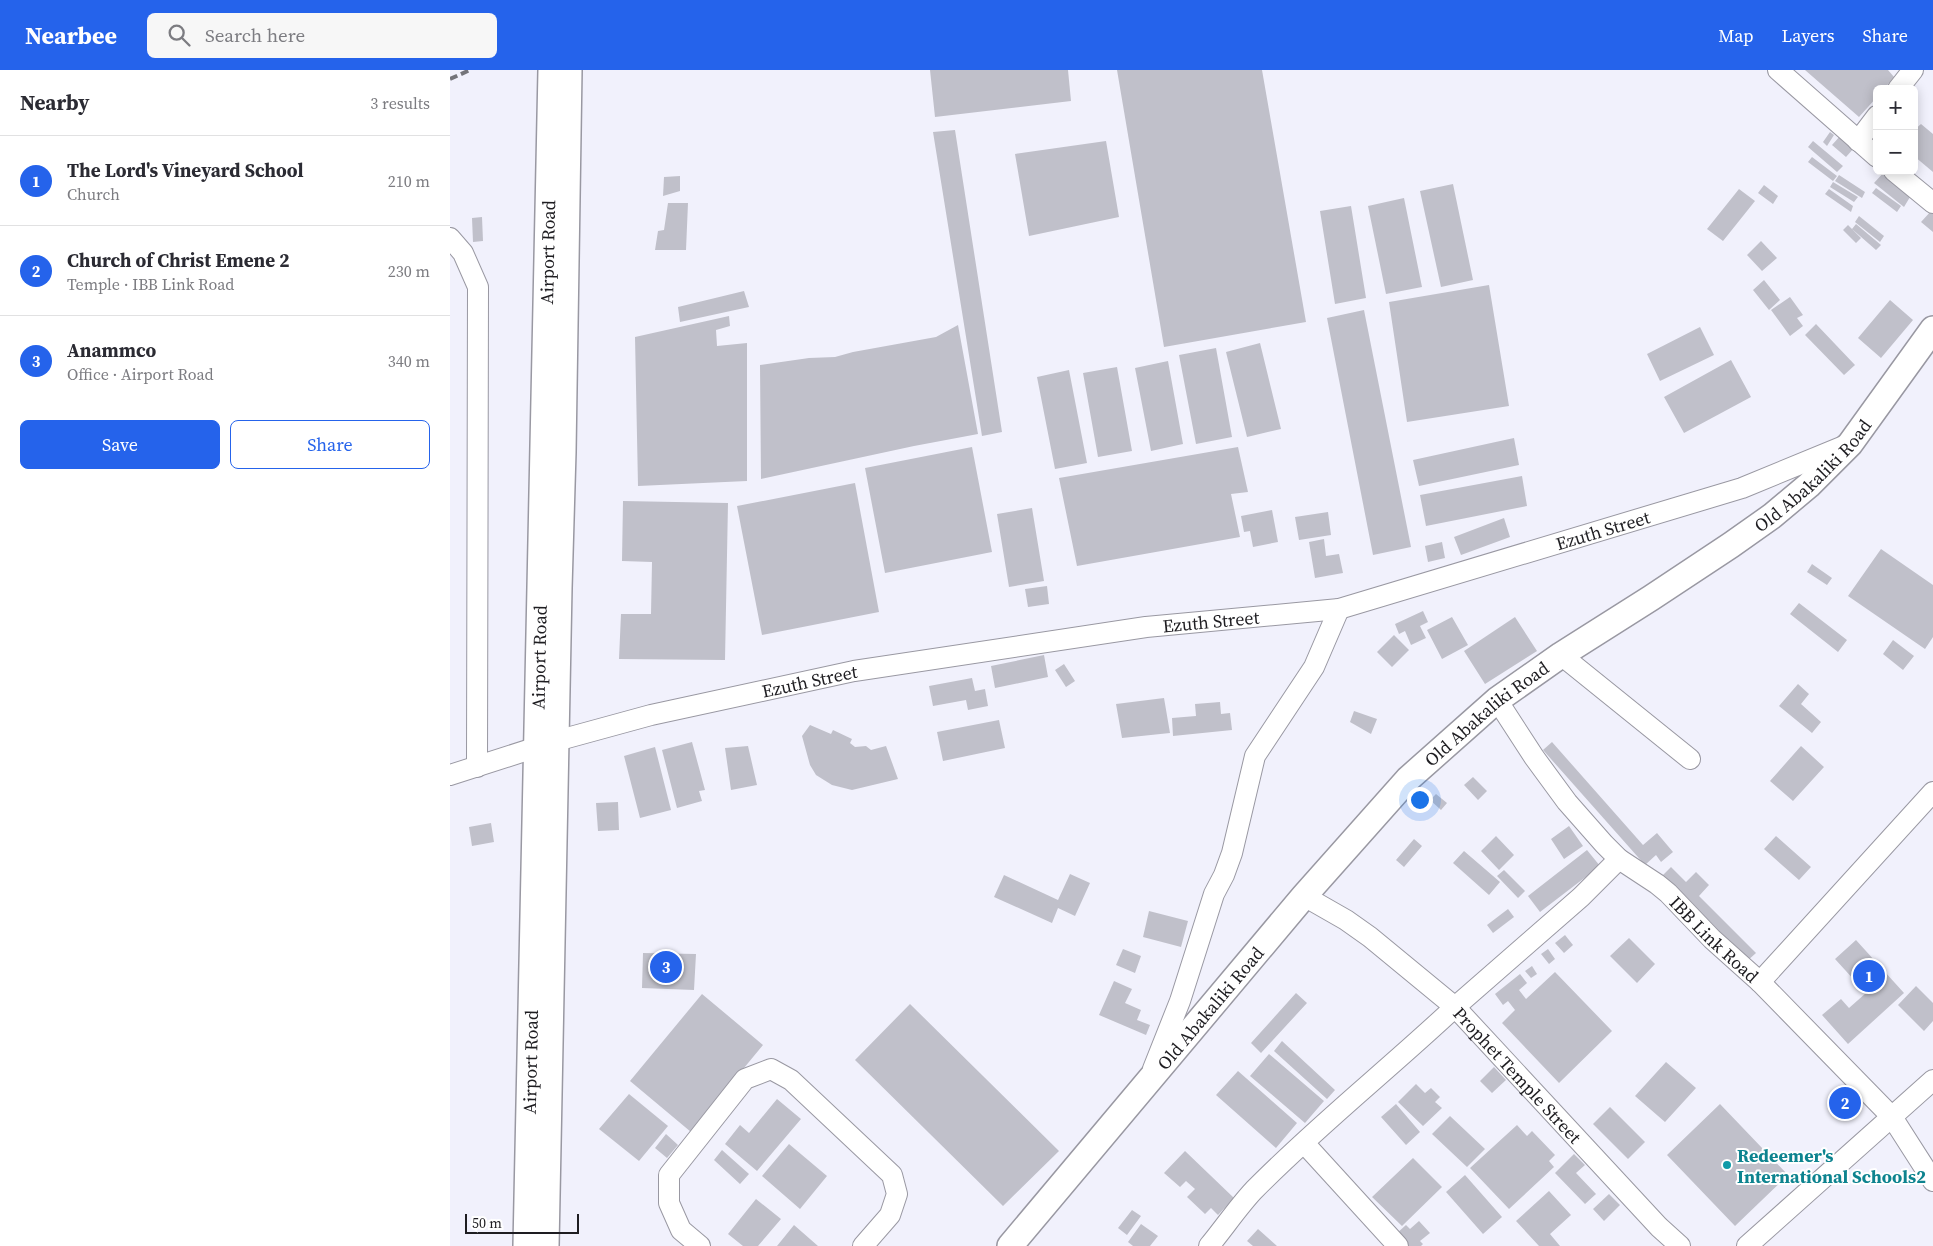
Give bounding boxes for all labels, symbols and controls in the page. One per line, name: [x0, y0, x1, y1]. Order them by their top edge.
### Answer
search box: [147, 13, 497, 58]
text: Nearbee: [25, 19, 117, 52]
icon: search: [165, 21, 193, 49]
text: Search here: [205, 22, 305, 48]
text: Map: [1718, 23, 1753, 48]
text: Layers: [1781, 23, 1834, 48]
text: Share: [1862, 23, 1908, 48]
map controls: [1873, 85, 1918, 175]
button: +: [1873, 85, 1918, 130]
text: Nearby: [20, 88, 90, 117]
text: 3 results: [370, 92, 430, 114]
button: −: [1873, 130, 1918, 175]
text: The Lord's Vineyard School: [67, 157, 304, 183]
text: 1: [32, 170, 40, 192]
text: 210 m: [388, 170, 430, 192]
text: Church: [67, 183, 120, 205]
street label: Airport Road: [534, 200, 561, 305]
text: Church of Christ Emene 2: [67, 247, 290, 273]
text: 2: [32, 260, 40, 282]
text: 230 m: [388, 260, 430, 282]
text: Temple · IBB Link Road: [67, 273, 234, 295]
text: Anammco: [67, 337, 156, 363]
text: 3: [32, 350, 40, 372]
text: 340 m: [388, 350, 430, 372]
text: Office · Airport Road: [67, 363, 214, 385]
street label: Old Abakaliki Road: [1749, 414, 1877, 538]
button: Save: [20, 420, 220, 469]
button: Share: [230, 420, 430, 469]
street label: Ezuth Street: [1553, 504, 1653, 556]
street label: Ezuth Street: [1161, 604, 1261, 638]
street label: Airport Road: [525, 605, 552, 709]
street label: Old Abakaliki Road: [1419, 655, 1554, 772]
street label: Ezuth Street: [759, 658, 859, 703]
your location: [1407, 787, 1433, 813]
street label: IBB Link Road: [1664, 890, 1764, 988]
street label: Old Abakaliki Road: [1151, 941, 1269, 1075]
pin: 3: [650, 948, 682, 986]
pin: 1: [1853, 957, 1885, 995]
street label: Prophet Temple Street: [1448, 1001, 1588, 1149]
street label: Airport Road: [516, 1010, 544, 1114]
pin: 2: [1829, 1084, 1861, 1122]
place label: Redeemer's International Schools2: [1737, 1143, 1926, 1189]
marker: Redeemer's International Schools2: [1721, 1159, 1733, 1171]
scale bar: [465, 1211, 579, 1234]
text: 50 m: [472, 1213, 502, 1233]

